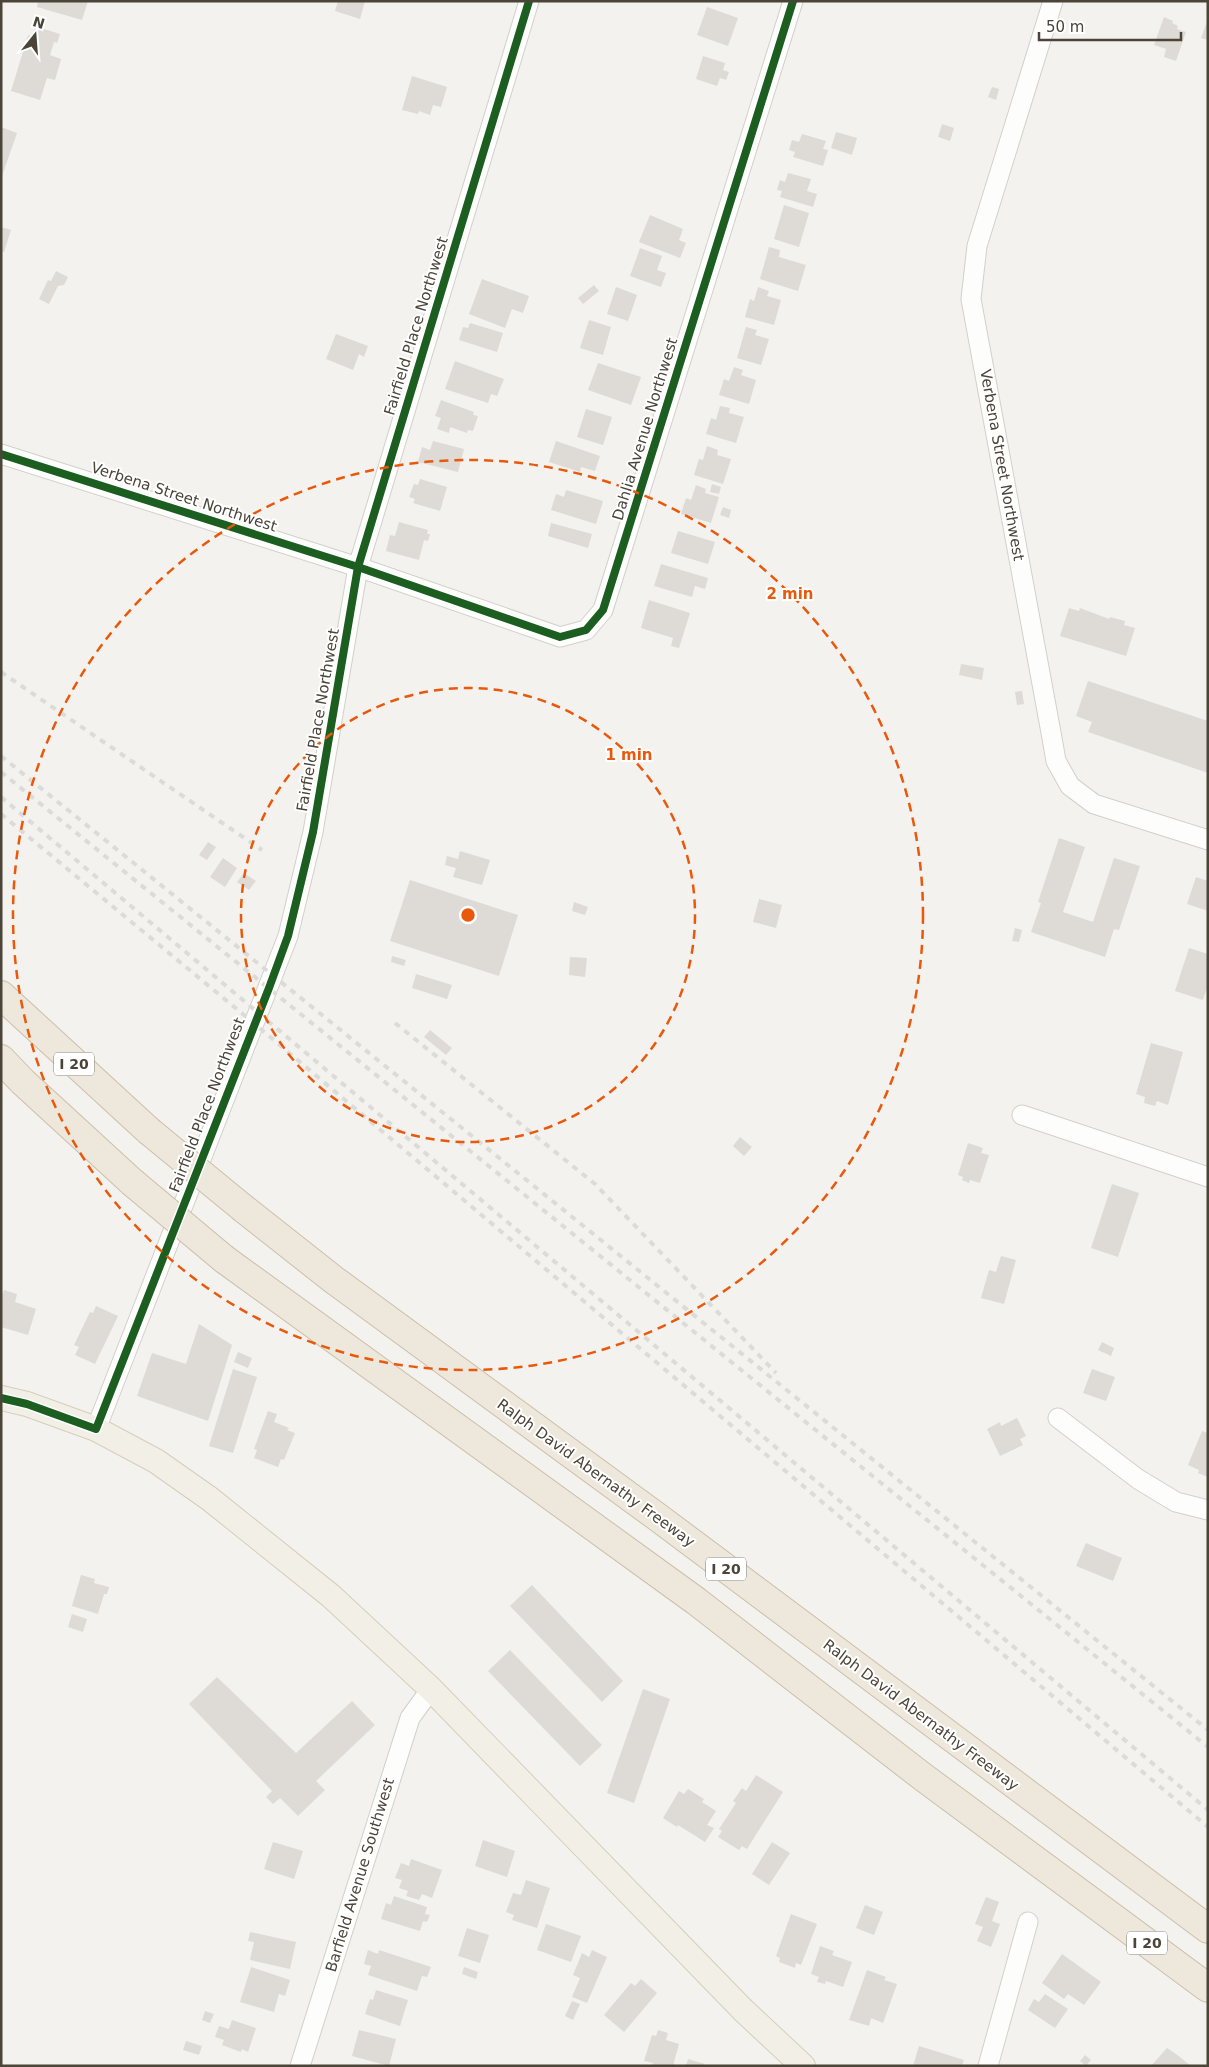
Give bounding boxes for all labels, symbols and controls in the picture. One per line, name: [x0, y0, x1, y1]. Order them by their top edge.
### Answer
north arrow: [10, 10, 60, 60]
scale bar: [1039, 10, 1182, 42]
text: N: [31, 13, 47, 32]
text: 50 m: [1046, 18, 1084, 36]
street label: Fairfield Place Northwest: [380, 234, 452, 417]
street label: Dahlia Avenue Northwest: [609, 335, 681, 523]
street label: Verbena Street Northwest: [976, 368, 1028, 562]
street label: Verbena Street Northwest: [89, 458, 279, 536]
text: 2 min: [766, 585, 814, 603]
street label: Fairfield Place Northwest: [293, 627, 343, 813]
text: 1 min: [605, 746, 653, 764]
centre of rings: [459, 906, 477, 924]
street label: Fairfield Place Northwest: [165, 1015, 249, 1195]
road number: I 20: [54, 1052, 94, 1076]
street label: Ralph David Abernathy Freeway: [494, 1395, 699, 1551]
road number: I 20: [706, 1558, 746, 1580]
street label: Ralph David Abernathy Freeway: [820, 1636, 1022, 1795]
street label: Barfield Avenue Southwest: [322, 1776, 398, 1974]
road number: I 20: [1127, 1932, 1167, 1955]

